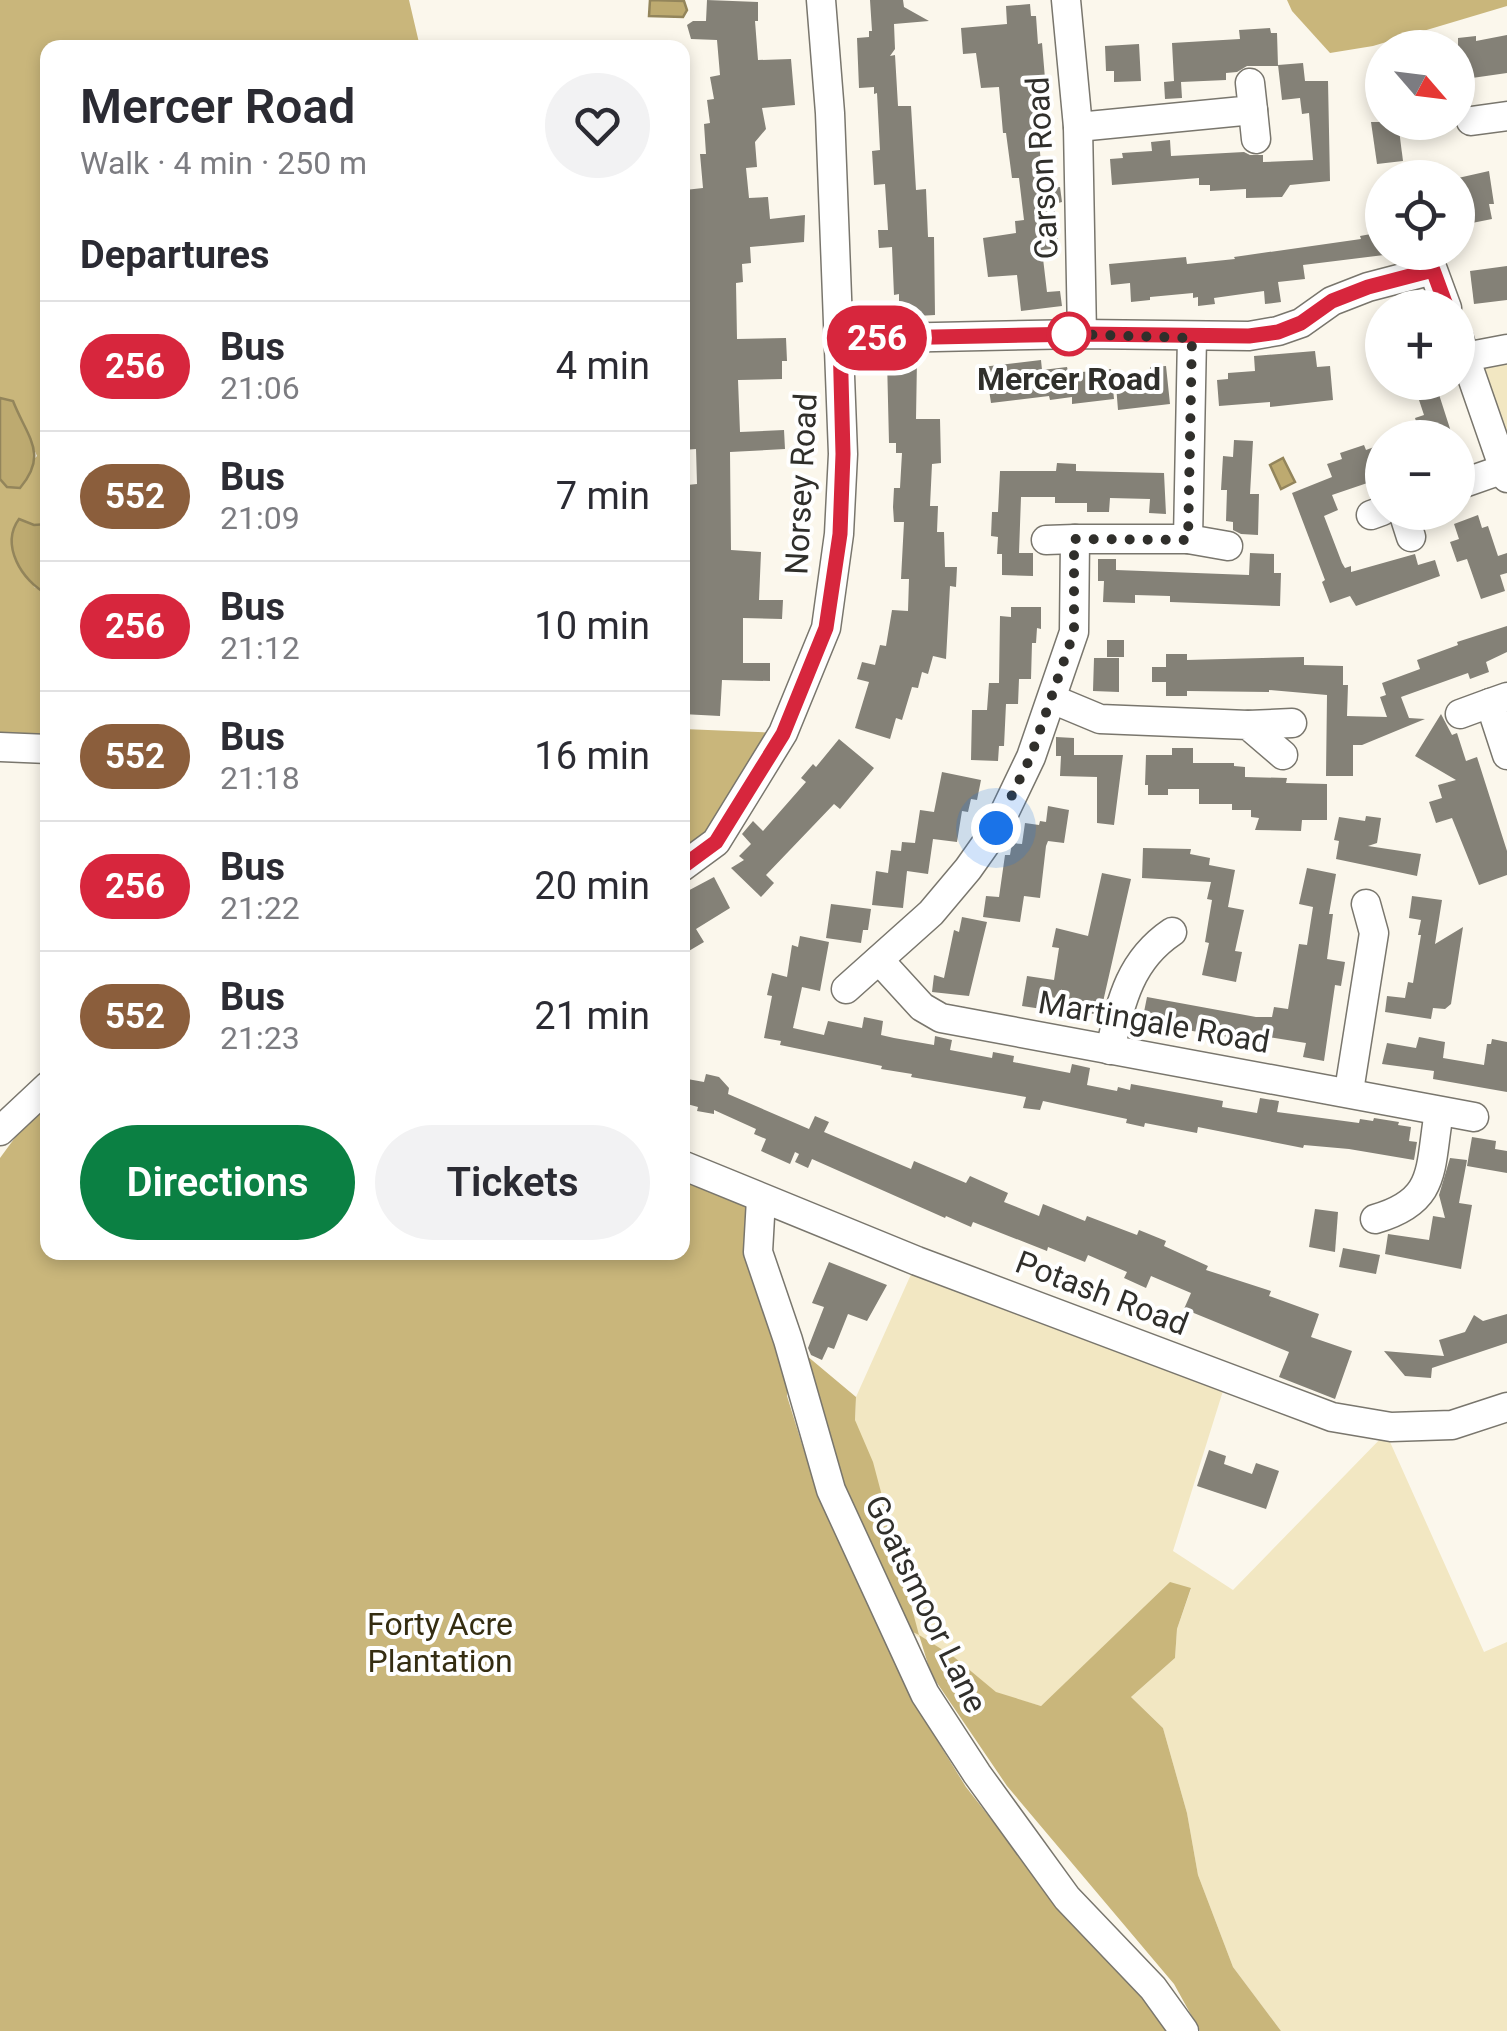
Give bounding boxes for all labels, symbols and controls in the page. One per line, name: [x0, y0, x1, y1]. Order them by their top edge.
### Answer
north arrow: [1365, 30, 1475, 140]
map controls: [1365, 30, 1475, 530]
button: heart: [545, 73, 650, 178]
street label: Carson Road: [1018, 76, 1066, 260]
text: Mercer Road: [80, 78, 355, 135]
text: Walk · 4 min · 250 m: [80, 144, 367, 182]
button: locate: [1365, 160, 1475, 270]
text: Departures: [80, 233, 270, 277]
button: +: [1365, 290, 1475, 400]
line badge: 256: [820, 306, 934, 370]
marker: Mercer Road: [1048, 313, 1090, 355]
text: 256: [847, 318, 907, 359]
text: Bus: [220, 325, 285, 369]
text: 4 min: [556, 344, 650, 388]
text: 256: [105, 346, 165, 387]
place label: Mercer Road: [977, 360, 1161, 398]
text: 21:06: [220, 369, 300, 407]
street label: Norsey Road: [777, 392, 825, 576]
button: −: [1365, 420, 1475, 530]
text: Bus: [220, 455, 285, 499]
text: 7 min: [556, 474, 650, 518]
text: 552: [105, 476, 165, 517]
text: 21:09: [220, 499, 300, 537]
text: Bus: [220, 585, 285, 629]
text: 10 min: [534, 604, 650, 648]
text: 256: [105, 606, 165, 647]
text: 21:12: [220, 629, 300, 667]
text: Bus: [220, 715, 285, 759]
text: 16 min: [534, 734, 650, 778]
text: 552: [105, 736, 165, 777]
text: 21:18: [220, 759, 300, 797]
your location: [971, 803, 1021, 853]
text: Bus: [220, 845, 285, 889]
text: 20 min: [534, 864, 650, 908]
text: 256: [105, 866, 165, 907]
text: 21:22: [220, 889, 300, 927]
text: Bus: [220, 975, 285, 1019]
street label: Martingale Road: [1035, 983, 1273, 1061]
text: 21 min: [534, 994, 650, 1038]
text: 552: [105, 996, 165, 1037]
text: 21:23: [220, 1019, 300, 1057]
button: Directions: [80, 1125, 355, 1240]
button: Tickets: [375, 1125, 650, 1240]
street label: Potash Road: [1010, 1243, 1194, 1343]
street label: Goatsmoor Lane: [857, 1489, 995, 1719]
park label: Forty Acre Plantation: [367, 1605, 513, 1680]

